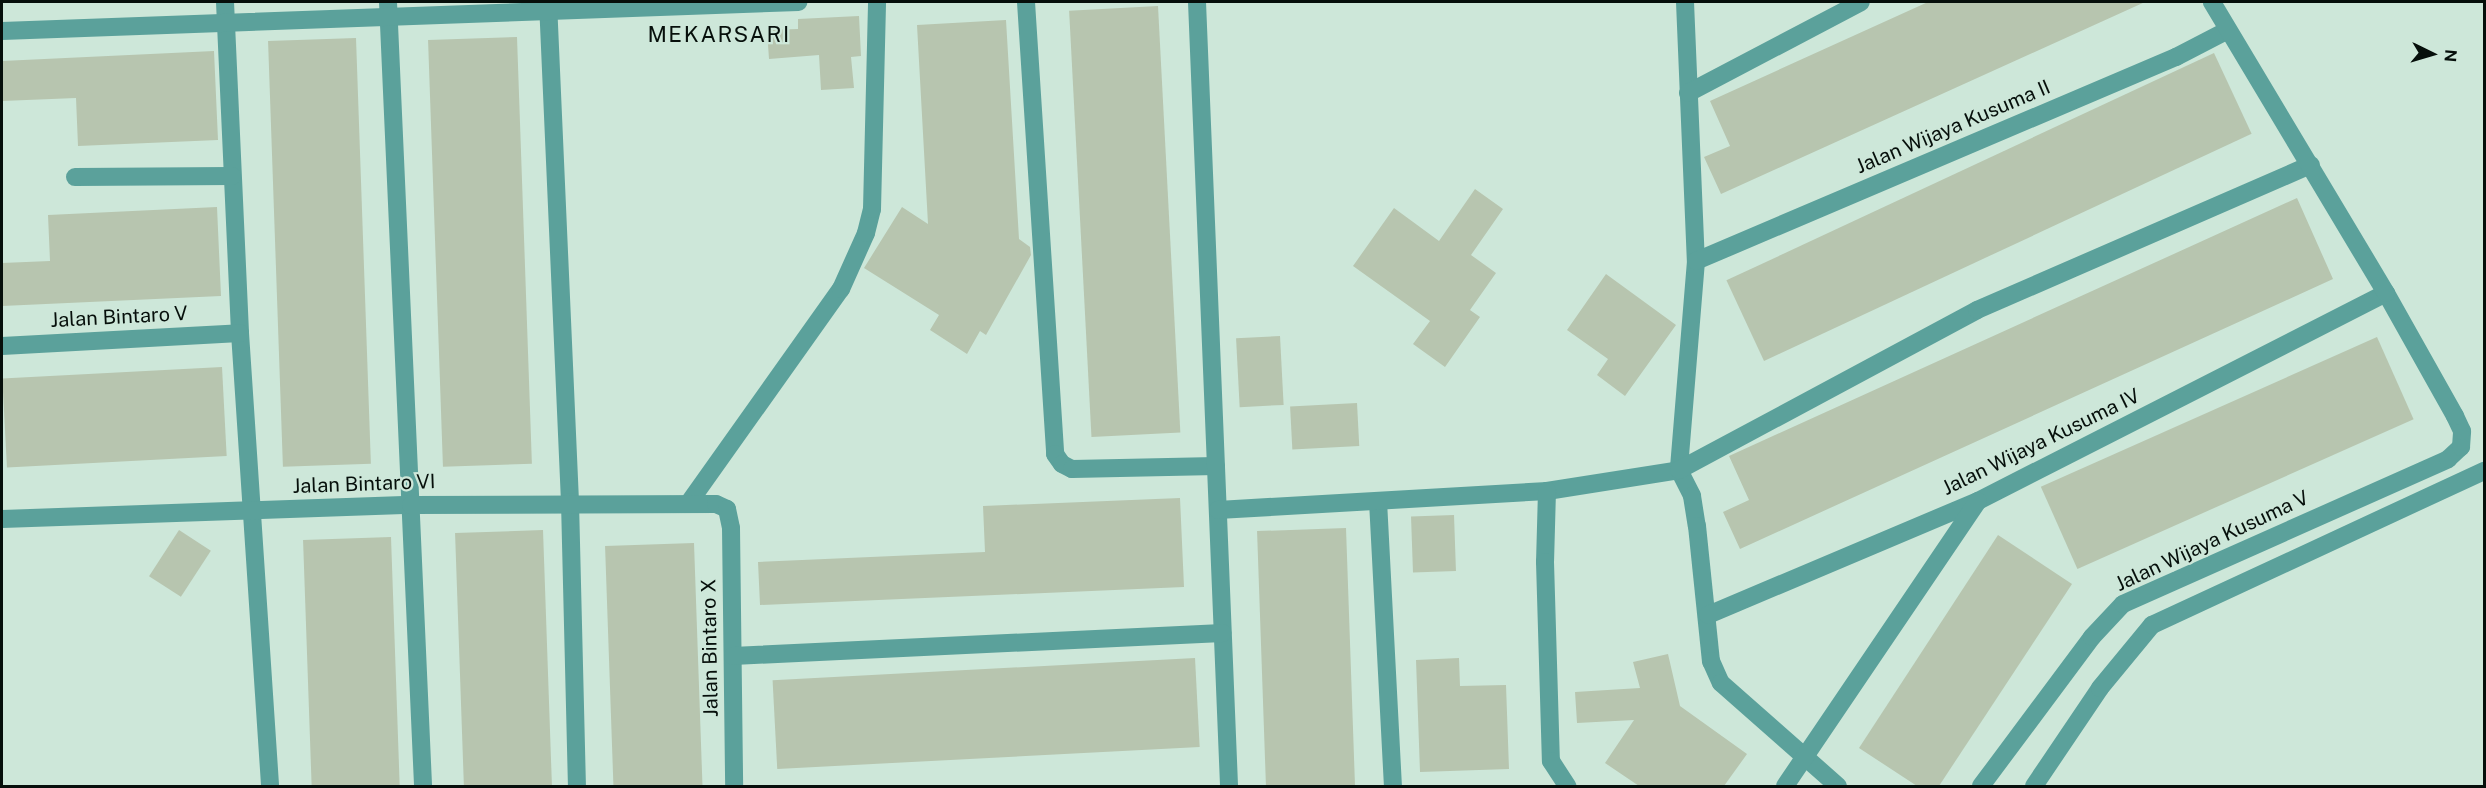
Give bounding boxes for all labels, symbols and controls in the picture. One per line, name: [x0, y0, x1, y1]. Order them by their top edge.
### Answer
district label: MEKARSARI: [647, 22, 791, 48]
north arrow: [2402, 24, 2462, 84]
text: N: [2440, 49, 2460, 63]
street label: Jalan Wijaya Kusuma II: [1852, 75, 2054, 179]
street label: Jalan Bintaro V: [50, 301, 188, 333]
street label: Jalan Wijaya Kusuma IV: [1938, 384, 2144, 500]
street label: Jalan Bintaro VI: [292, 470, 436, 498]
street label: Jalan Wijaya Kusuma V: [2111, 485, 2313, 597]
street label: Jalan Bintaro X: [697, 579, 723, 717]

